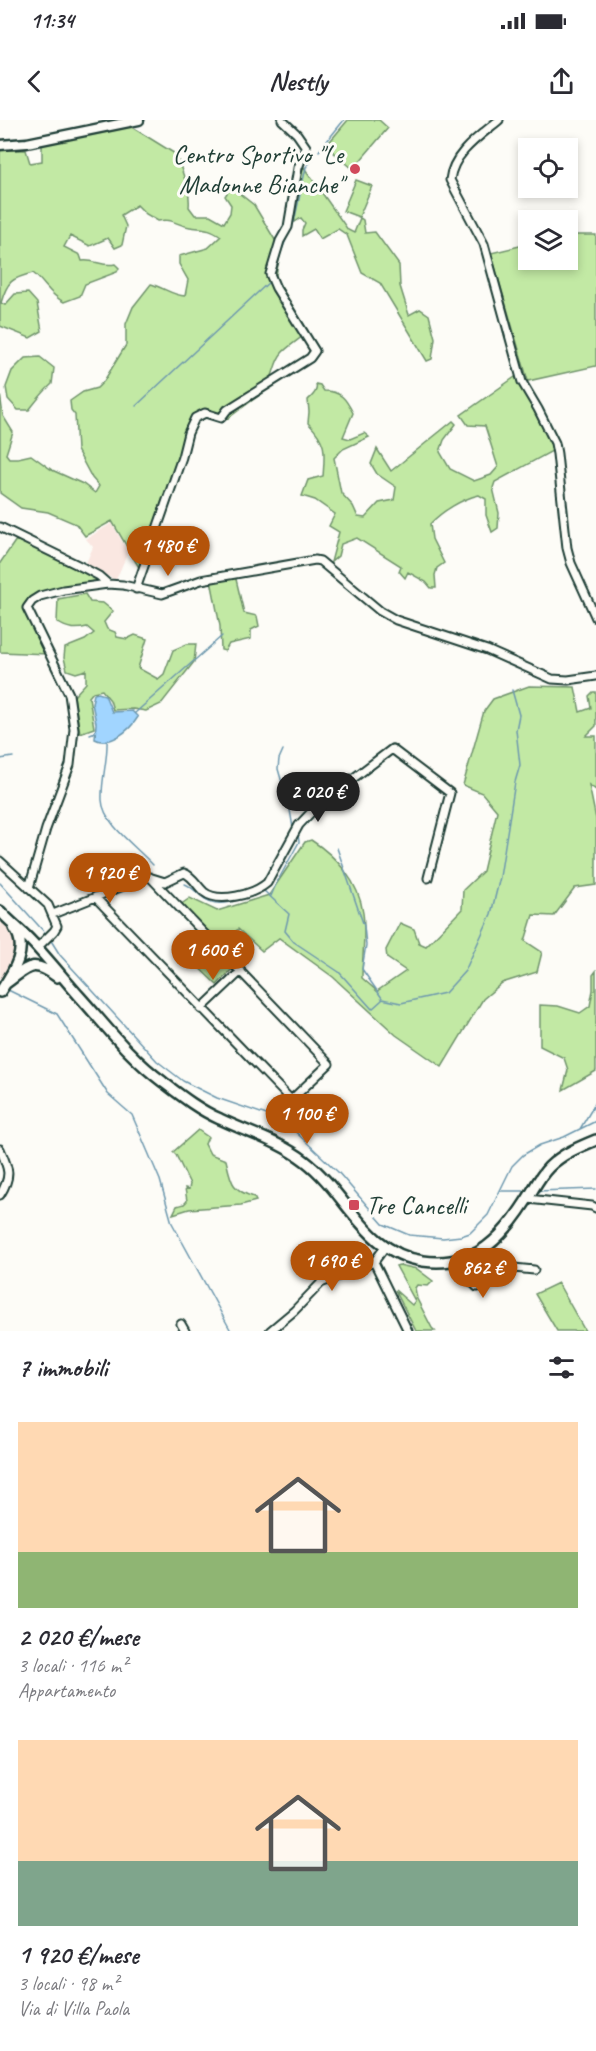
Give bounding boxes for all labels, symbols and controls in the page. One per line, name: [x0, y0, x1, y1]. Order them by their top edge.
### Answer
text: 11:34: [30, 7, 74, 35]
text: Nestly: [269, 64, 327, 98]
icon: back: [18, 65, 51, 98]
icon: share: [545, 65, 578, 98]
place label: Centro Sportivo "Le Madonne Bianche": [173, 138, 348, 201]
map controls: [518, 138, 578, 270]
button: locate: [518, 138, 578, 198]
marker: Centro Sportivo "Le Madonne Bianche": [348, 162, 362, 176]
button: layers: [518, 210, 578, 270]
pin: 1 480 €: [113, 526, 223, 577]
text: 1 480 €: [141, 533, 195, 558]
pin: 2 020 €: [263, 772, 373, 823]
text: 2 020 €: [291, 779, 345, 804]
pin: 1 920 €: [55, 853, 165, 904]
text: 1 920 €: [83, 860, 137, 885]
pin: 1 600 €: [158, 930, 268, 981]
text: 1 600 €: [185, 937, 241, 962]
pin: 1 100 €: [252, 1094, 362, 1145]
text: 1 100 €: [280, 1101, 334, 1126]
place label: Tre Cancelli: [366, 1189, 470, 1222]
marker: Tre Cancelli: [347, 1198, 361, 1212]
pin: 1 690 €: [277, 1241, 387, 1292]
text: 1 690 €: [305, 1248, 359, 1273]
pin: 862 €: [441, 1248, 525, 1299]
text: 862 €: [462, 1255, 504, 1280]
text: 7 immobili: [18, 1351, 107, 1384]
icon: filters: [545, 1351, 578, 1384]
icon: home: [244, 1461, 352, 1569]
text: 2 020 €/mese: [18, 1620, 139, 1653]
text: 3 locali · 116 m²: [18, 1653, 127, 1678]
text: Appartamento: [18, 1678, 115, 1703]
icon: home: [244, 1779, 352, 1887]
text: 1 920 €/mese: [18, 1938, 139, 1971]
text: 3 locali · 98 m²: [18, 1971, 118, 1996]
text: Via di Villa Paola: [18, 1996, 129, 2021]

